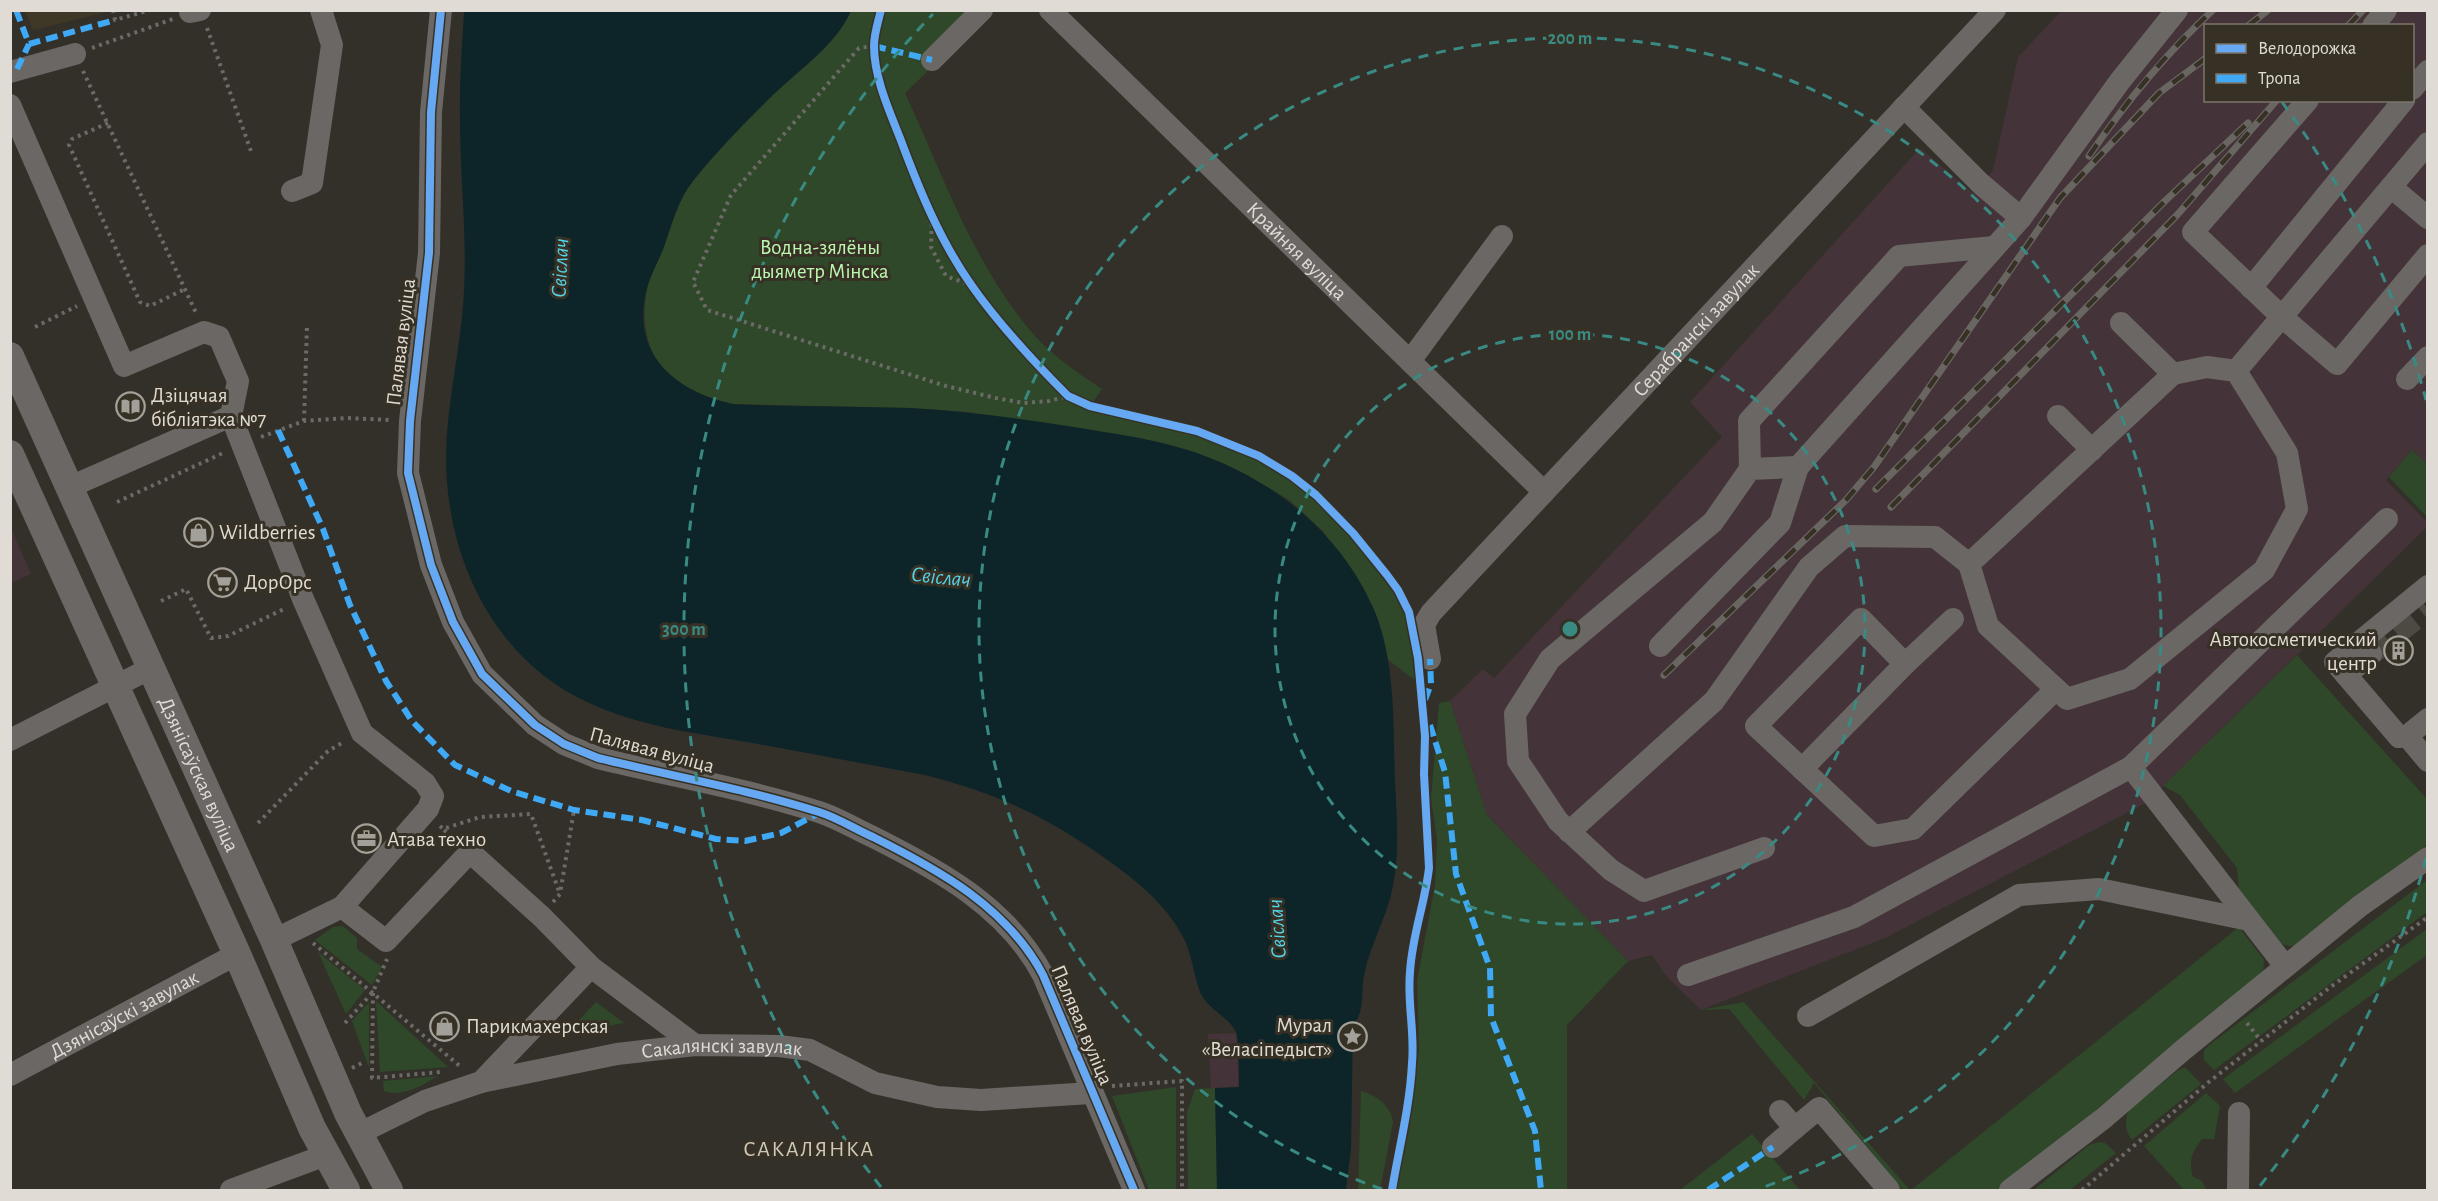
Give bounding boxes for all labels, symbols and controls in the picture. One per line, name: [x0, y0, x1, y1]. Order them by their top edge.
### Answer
legend: [2204, 24, 2414, 102]
text: 200 m: [1548, 30, 1592, 48]
text: Велодорожка: [2258, 40, 2356, 58]
text: Тропа: [2258, 70, 2301, 88]
street label: Крайняя вуліца: [1243, 198, 1351, 304]
park label: Водна-зялёны дыяметр Мінска: [751, 237, 889, 282]
water label: Свіслач: [547, 238, 573, 298]
street label: Серабранскі завулак: [1629, 259, 1763, 401]
street label: Палявая вуліца: [383, 277, 419, 407]
text: 100 m: [1549, 326, 1591, 344]
place label: Дзіцячая бібліятэка №7: [151, 385, 266, 430]
library icon: Дзіцячая бібліятэка №7: [114, 391, 146, 423]
shop icon: Wildberries: [182, 516, 214, 548]
place label: Wildberries: [219, 522, 315, 543]
water label: Свіслач: [910, 563, 972, 591]
supermarket icon: ДорОрс: [207, 566, 239, 598]
place label: ДорОрс: [244, 572, 312, 593]
centre of rings: [1560, 619, 1580, 639]
text: 300 m: [662, 621, 706, 639]
place label: Автокосметический центр: [2210, 629, 2377, 674]
building icon: Автокосметический центр: [2382, 635, 2414, 667]
street label: Дзянісаўская вуліца: [155, 694, 243, 855]
street label: Палявая вуліца: [587, 723, 717, 777]
office icon: Атава техно: [350, 823, 382, 855]
place label: Атава техно: [387, 829, 486, 850]
water label: Свіслач: [1264, 898, 1290, 960]
street label: Палявая вуліца: [1047, 962, 1117, 1089]
street label: Дзянісаўскі завулак: [46, 966, 202, 1062]
shop icon: Парикмахерская: [429, 1010, 461, 1042]
place label: Мурал «Веласіпедыст»: [1202, 1015, 1332, 1060]
place label: Парикмахерская: [466, 1016, 609, 1037]
place icon: Мурал «Веласіпедыст»: [1337, 1021, 1369, 1053]
street label: Сакалянскі завулак: [640, 1034, 804, 1062]
district label: САКАЛЯНКА: [743, 1138, 875, 1160]

